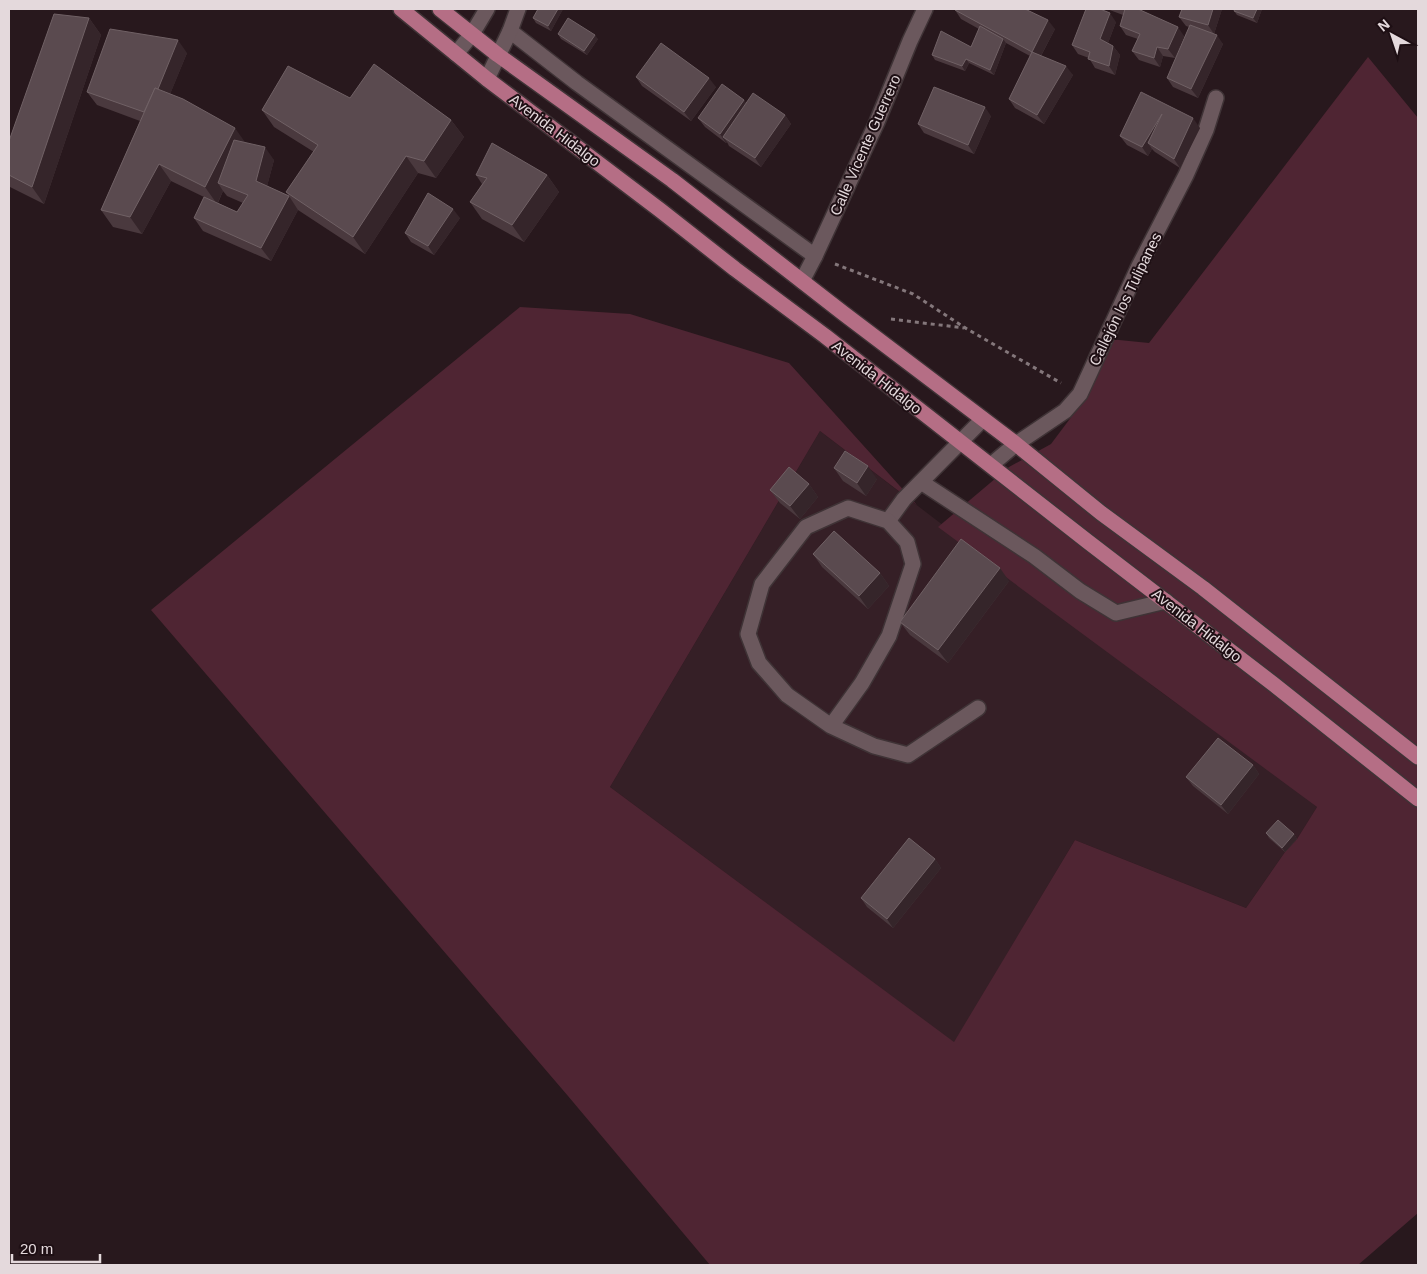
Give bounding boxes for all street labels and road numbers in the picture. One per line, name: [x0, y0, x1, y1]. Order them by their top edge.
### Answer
street label: Calle Vicente Guerrero: [826, 72, 904, 218]
street label: Avenida Hidalgo: [506, 90, 604, 170]
street label: Callejón los Tulipanes: [1085, 230, 1165, 368]
street label: Avenida Hidalgo: [829, 337, 925, 417]
street label: Avenida Hidalgo: [1149, 585, 1245, 665]

